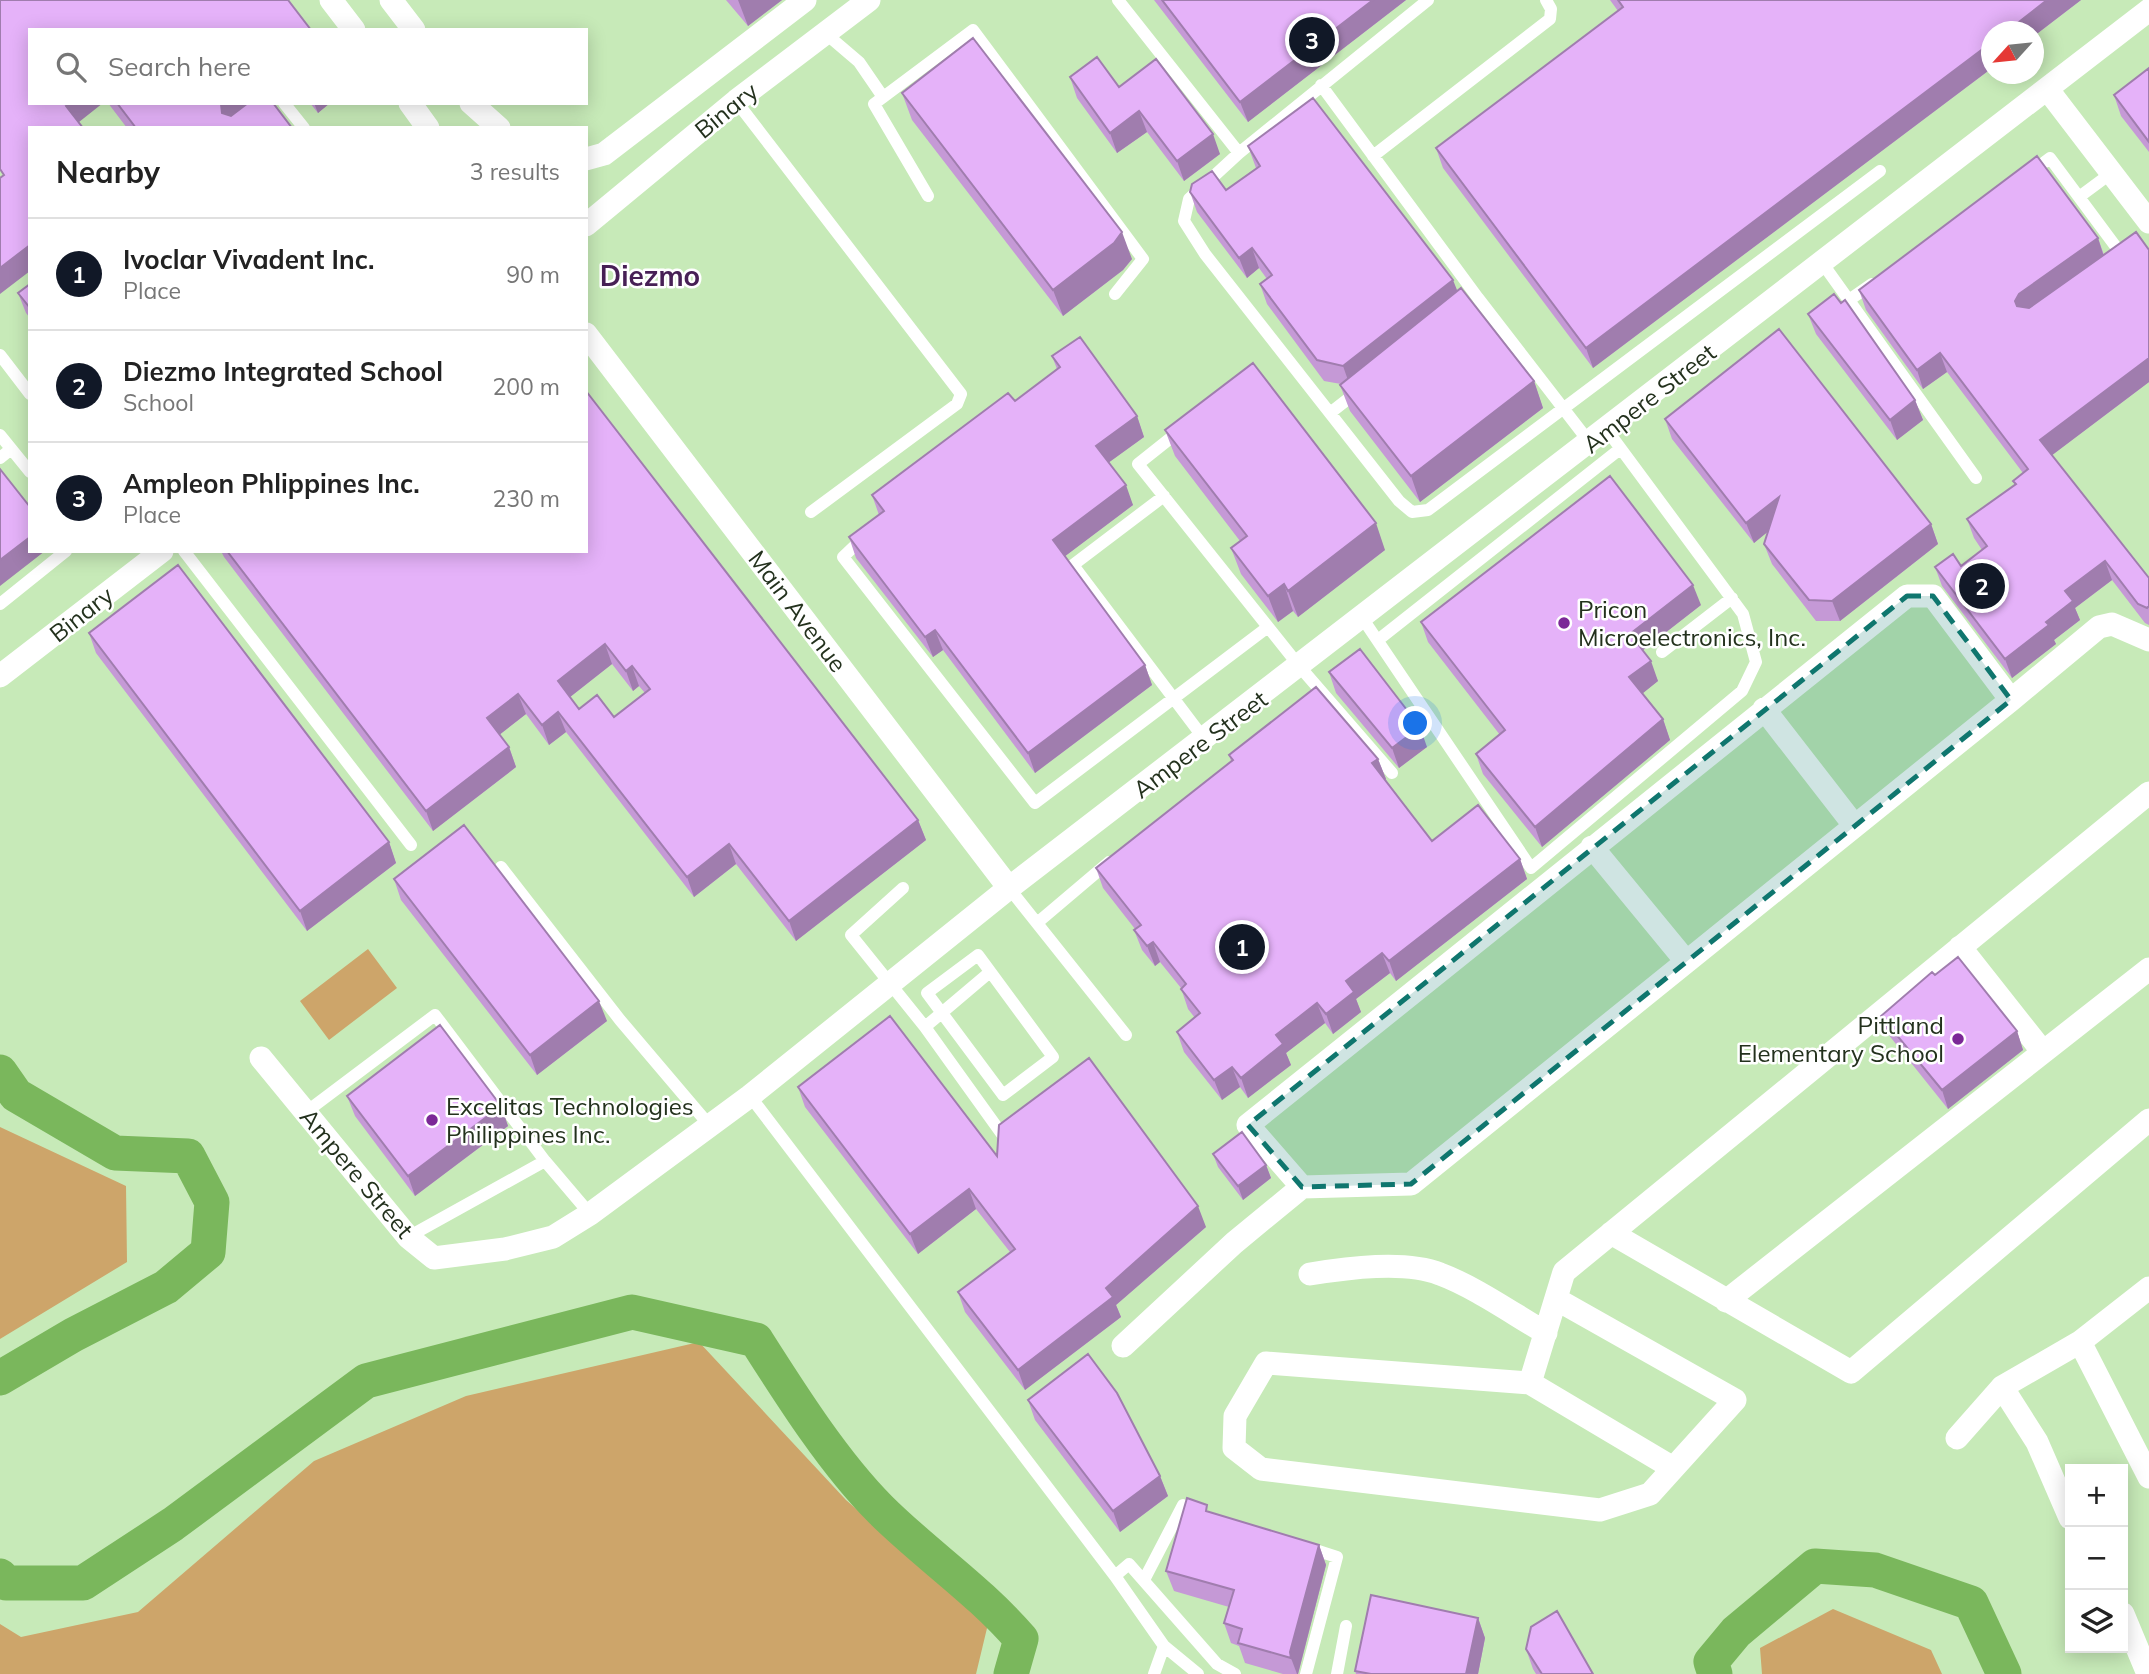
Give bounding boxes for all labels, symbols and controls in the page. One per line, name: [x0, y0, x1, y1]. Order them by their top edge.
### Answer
pin: 3: [1289, 14, 1335, 66]
north arrow: [1981, 21, 2044, 84]
search box: [28, 28, 588, 105]
icon: search: [52, 48, 90, 86]
text: Search here: [108, 50, 251, 83]
street label: Binary: [688, 75, 764, 145]
text: Nearby: [56, 153, 160, 191]
text: 3 results: [470, 157, 560, 186]
text: Ivoclar Vivadent Inc.: [123, 243, 374, 276]
district label: Diezmo: [600, 258, 700, 293]
text: 1: [72, 260, 86, 289]
text: 90 m: [506, 260, 560, 289]
text: Place: [123, 276, 181, 305]
street label: Ampere Street: [1577, 337, 1721, 459]
text: Diezmo Integrated School: [123, 355, 443, 388]
text: 2: [72, 372, 86, 401]
text: 200 m: [492, 372, 560, 401]
text: School: [123, 388, 194, 417]
text: Ampleon Phlippines Inc.: [123, 467, 420, 500]
text: 3: [72, 484, 86, 513]
text: 230 m: [492, 484, 560, 513]
text: Place: [123, 500, 181, 529]
street label: Main Avenue: [742, 544, 854, 678]
pin: 2: [1959, 560, 2005, 612]
street label: Binary: [43, 580, 119, 648]
place label: Pricon Microelectronics, Inc.: [1578, 594, 1806, 652]
marker: Pricon Microelectronics, Inc.: [1556, 615, 1572, 631]
street label: Ampere Street: [1127, 684, 1273, 804]
your location: [1398, 706, 1432, 740]
pin: 1: [1219, 921, 1265, 973]
place label: Pittland Elementary School: [1738, 1010, 1944, 1068]
marker: Pittland Elementary School: [1950, 1031, 1966, 1047]
place label: Excelitas Technologies Philippines Inc.: [446, 1091, 694, 1149]
street label: Ampere Street: [294, 1102, 420, 1244]
marker: Excelitas Technologies Philippines Inc.: [424, 1112, 440, 1128]
map controls: [2065, 1464, 2128, 1653]
button: +: [2065, 1464, 2128, 1527]
button: −: [2065, 1527, 2128, 1590]
button: layers: [2065, 1590, 2128, 1653]

